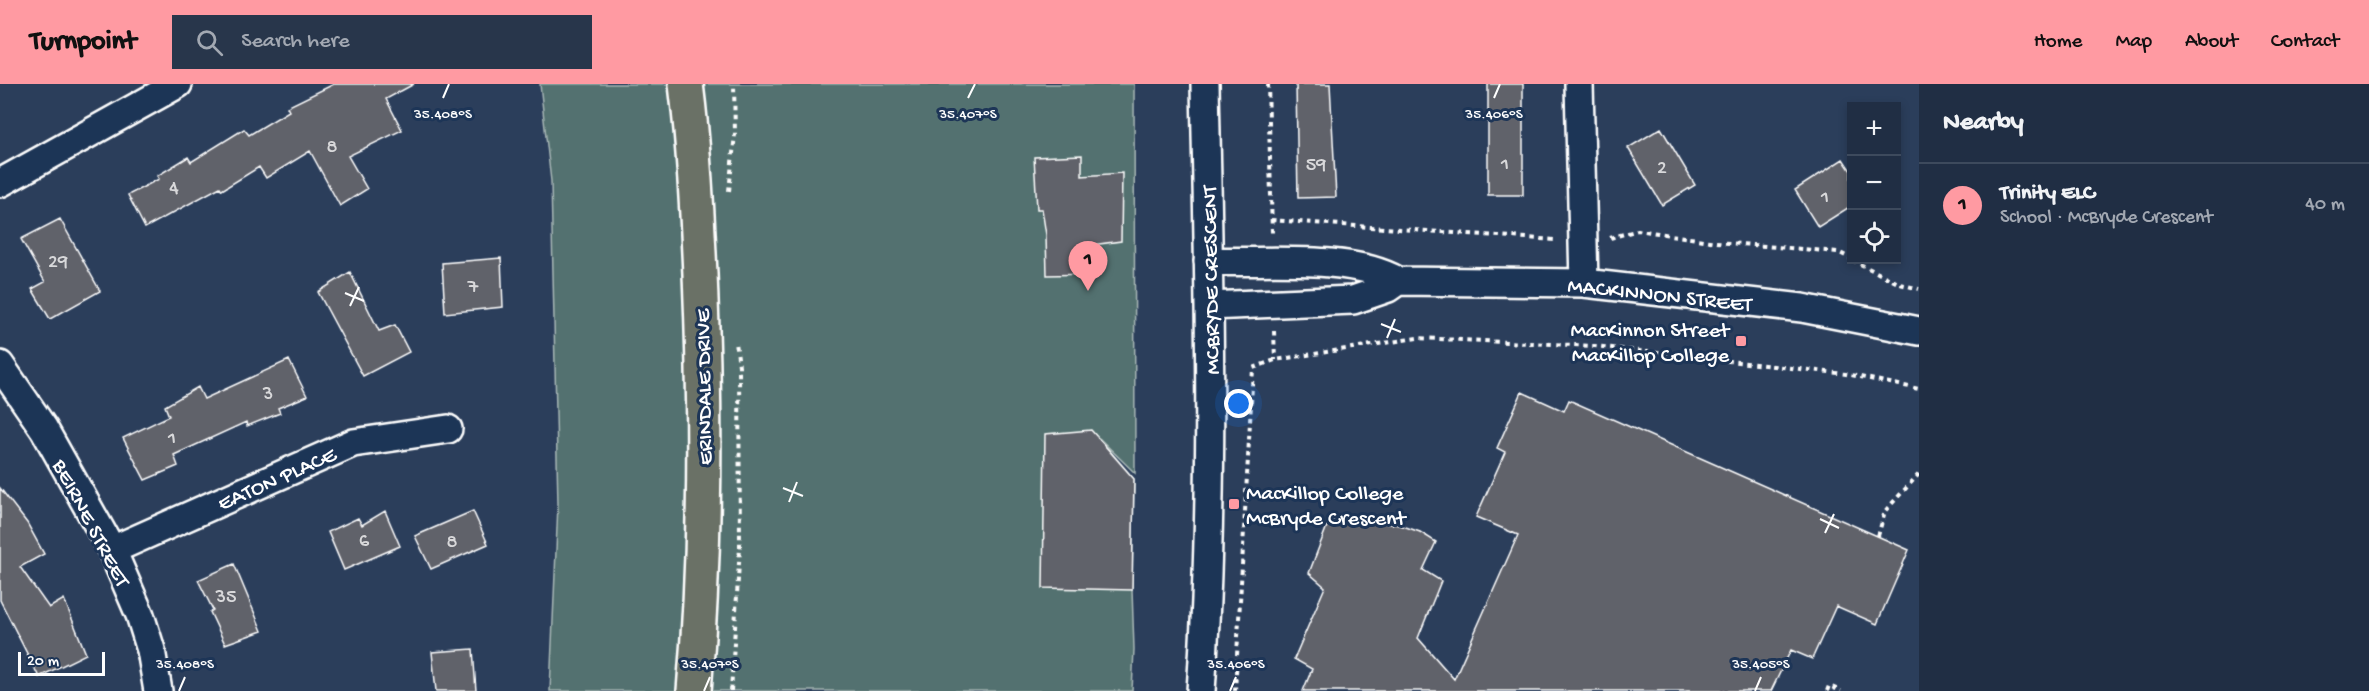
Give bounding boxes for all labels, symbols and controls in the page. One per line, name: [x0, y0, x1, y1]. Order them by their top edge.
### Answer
search box: [172, 15, 592, 69]
text: Turnpoint: [30, 26, 136, 59]
icon: search: [193, 26, 226, 59]
text: Search here: [241, 29, 350, 55]
text: Home: [2034, 30, 2082, 55]
text: Map: [2115, 30, 2152, 55]
text: About: [2185, 30, 2238, 55]
text: Contact: [2271, 30, 2339, 55]
map controls: [1847, 102, 1901, 264]
button: +: [1847, 102, 1901, 156]
text: 35.408°S: [413, 106, 472, 124]
text: 35.407°S: [938, 106, 997, 124]
text: 35.406°S: [1464, 106, 1523, 124]
text: Nearby: [1943, 108, 2024, 139]
house number: 8: [327, 137, 338, 160]
house number: 1: [1500, 154, 1509, 177]
house number: 59: [1306, 155, 1326, 178]
button: −: [1847, 156, 1901, 210]
house number: 2: [1657, 158, 1667, 181]
house number: 4: [169, 178, 179, 201]
text: Trinity ELC: [2000, 181, 2095, 207]
street label: MCBRYDE CRESCENT: [1198, 184, 1228, 375]
house number: 1: [1820, 187, 1829, 210]
text: 1: [1958, 194, 1967, 217]
text: 40 m: [2305, 194, 2345, 217]
text: School · McBryde Crescent: [2000, 207, 2213, 230]
button: locate: [1847, 210, 1901, 264]
pin: 1: [1068, 242, 1108, 291]
house number: 29: [48, 252, 68, 275]
street label: MACKINNON STREET: [1566, 274, 1755, 320]
house number: 7: [467, 277, 479, 300]
street label: ERINDALE DRIVE: [692, 307, 720, 465]
place label: MacKinnon Street MacKillop College: [1571, 319, 1731, 370]
marker: MacKinnon Street MacKillop College: [1734, 334, 1748, 348]
house number: 3: [262, 384, 273, 407]
your location: [1224, 389, 1253, 418]
house number: 1: [167, 428, 176, 451]
street label: EATON PLACE: [214, 442, 342, 518]
street label: BEIRNE STREET: [44, 455, 135, 594]
place label: MacKillop College McBryde Crescent: [1246, 482, 1408, 533]
marker: MacKillop College McBryde Crescent: [1227, 497, 1241, 511]
house number: 6: [359, 531, 370, 554]
house number: 8: [447, 532, 458, 555]
house number: 35: [215, 587, 236, 610]
scale bar: [18, 649, 105, 676]
text: 20 m: [27, 653, 59, 672]
text: 35.408°S: [155, 656, 214, 674]
text: 35.407°S: [680, 656, 739, 674]
text: 35.406°S: [1206, 656, 1265, 674]
text: 35.405°S: [1731, 656, 1790, 674]

